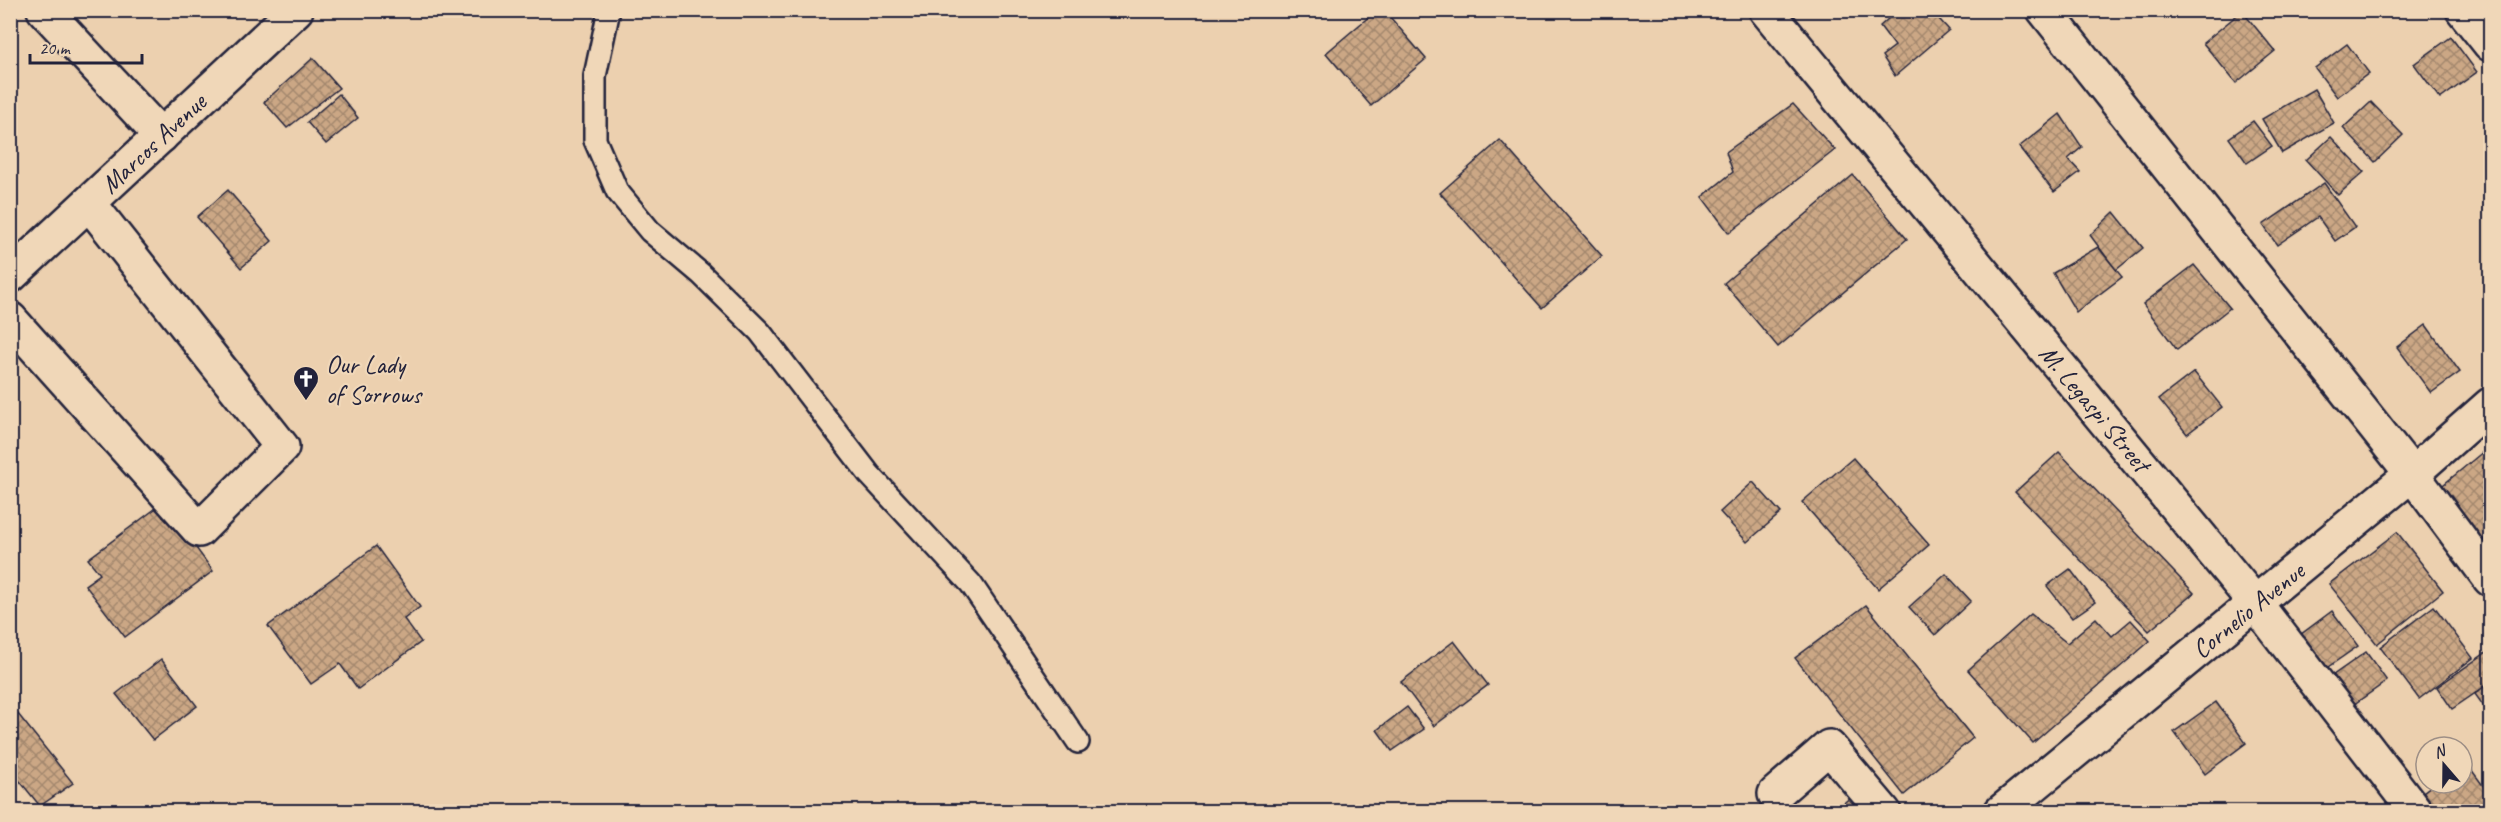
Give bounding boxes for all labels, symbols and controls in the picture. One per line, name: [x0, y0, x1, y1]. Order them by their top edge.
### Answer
scale bar: [30, 27, 142, 65]
text: 20 m: [39, 37, 72, 59]
street label: Marcos Avenue: [94, 85, 214, 201]
street label: M. Legaspi Street: [2032, 338, 2160, 481]
place label: Our Lady of Sorrows: [326, 348, 423, 411]
church icon: Our Lady of Sorrows: [291, 364, 321, 402]
street label: Cornelio Avenue: [2185, 553, 2313, 666]
north arrow: [2414, 735, 2474, 795]
text: N: [2431, 740, 2450, 763]

